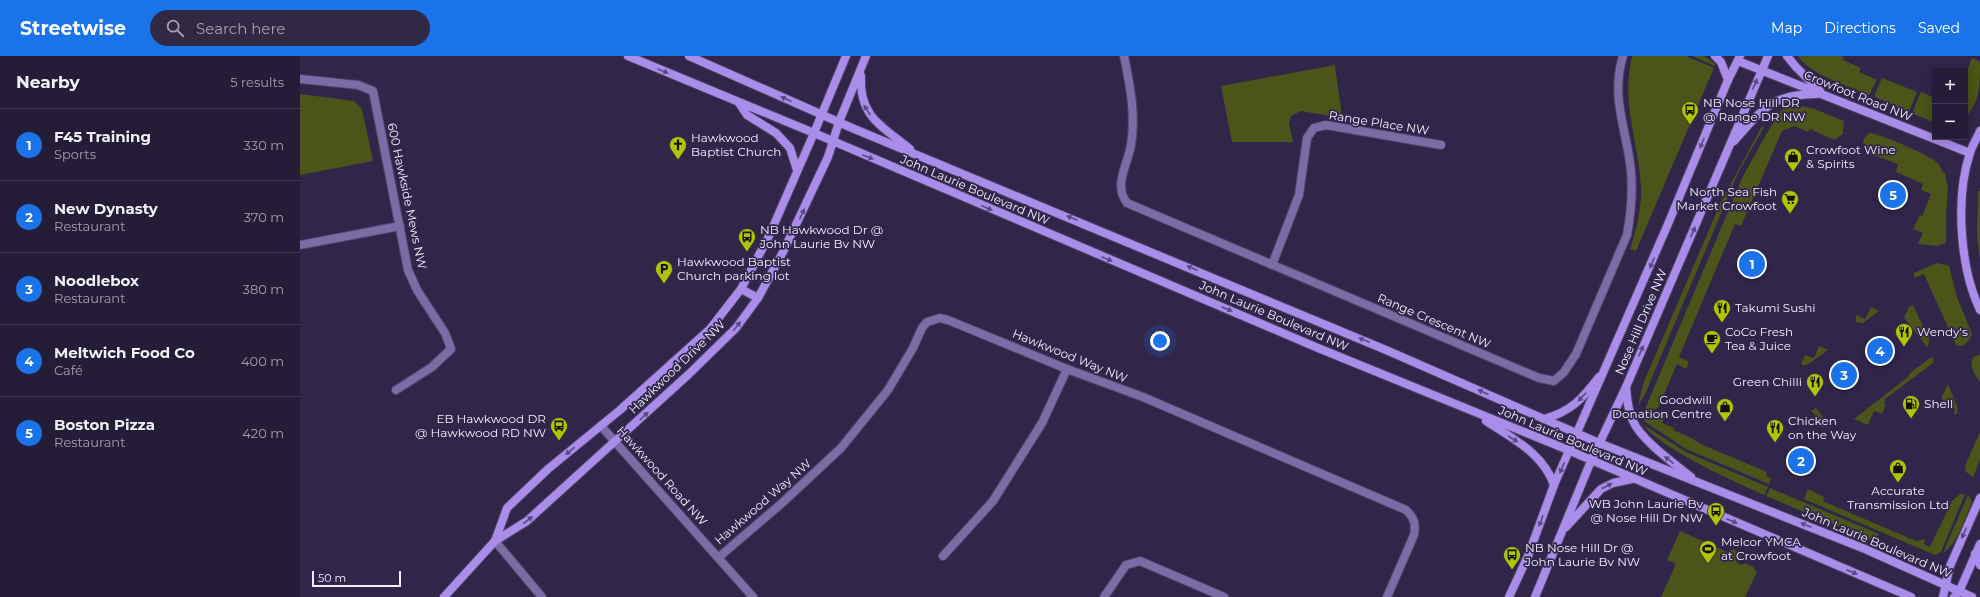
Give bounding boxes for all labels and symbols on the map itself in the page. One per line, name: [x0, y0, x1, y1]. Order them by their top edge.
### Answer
street label: Crowfoot Road NW: [1802, 67, 1915, 124]
one-way arrow: [658, 69, 670, 75]
one-way arrow: [1753, 78, 1759, 90]
one-way arrow: [780, 95, 792, 101]
place label: NB Nose Hill DR @ Range DR NW: [1703, 95, 1806, 124]
bus stop icon: NB Nose Hill DR @ Range DR NW: [1680, 100, 1700, 125]
one-way arrow: [864, 105, 871, 116]
street label: Range Place NW: [1328, 107, 1430, 138]
street label: 600 Hawkside Mews NW: [385, 121, 430, 270]
place label: Hawkwood Baptist Church: [691, 130, 781, 159]
church icon: Hawkwood Baptist Church: [668, 135, 688, 160]
one-way arrow: [1699, 137, 1705, 148]
place label: Crowfoot Wine & Spirits: [1806, 142, 1896, 171]
shop icon: Crowfoot Wine & Spirits: [1783, 147, 1803, 172]
street label: John Laurie Boulevard NW: [897, 151, 1052, 228]
one-way arrow: [862, 154, 873, 160]
pin: 5: [1880, 180, 1906, 210]
place label: North Sea Fish Market Crowfoot: [1677, 184, 1777, 213]
supermarket icon: North Sea Fish Market Crowfoot: [1780, 189, 1800, 214]
one-way arrow: [982, 205, 993, 211]
one-way arrow: [799, 207, 805, 219]
one-way arrow: [1066, 215, 1078, 221]
place label: NB Hawkwood Dr @ John Laurie Bv NW: [759, 222, 883, 251]
one-way arrow: [1690, 226, 1696, 238]
bus stop icon: NB Hawkwood Dr @ John Laurie Bv NW: [737, 227, 757, 252]
pin: 1: [1739, 249, 1765, 279]
place label: Hawkwood Baptist Church parking lot: [677, 254, 791, 283]
one-way arrow: [1101, 256, 1113, 262]
one-way arrow: [1649, 257, 1655, 268]
parking icon: Hawkwood Baptist Church parking lot: [654, 259, 674, 284]
one-way arrow: [1186, 265, 1198, 271]
street label: Nose Hill Drive NW: [1611, 267, 1670, 377]
street label: John Laurie Boulevard NW: [1196, 277, 1351, 354]
street label: Range Crescent NW: [1375, 290, 1493, 351]
restaurant icon: Takumi Sushi: [1712, 298, 1732, 323]
place label: Takumi Sushi: [1735, 300, 1816, 315]
one-way arrow: [1221, 306, 1232, 312]
street label: Hawkwood Drive NW: [625, 317, 728, 417]
one-way arrow: [733, 321, 742, 331]
restaurant icon: Wendy's: [1894, 322, 1914, 347]
place label: CoCo Fresh Tea & Juice: [1725, 324, 1793, 353]
place label: Wendy's: [1917, 324, 1968, 339]
street label: Hawkwood Way NW: [1010, 326, 1130, 386]
cafe icon: CoCo Fresh Tea & Juice: [1702, 329, 1722, 354]
your location: [1150, 331, 1170, 351]
pin: 4: [1867, 336, 1893, 366]
one-way arrow: [1358, 337, 1369, 343]
one-way arrow: [1639, 345, 1645, 357]
pin: 3: [1831, 360, 1857, 390]
restaurant icon: Green Chilli: [1805, 372, 1825, 397]
place label: Green Chilli: [1733, 374, 1802, 389]
one-way arrow: [1477, 389, 1489, 395]
one-way arrow: [1578, 392, 1587, 402]
place label: Goodwill Donation Centre: [1612, 392, 1712, 421]
fuel station icon: Shell: [1901, 394, 1921, 419]
place label: Shell: [1924, 396, 1953, 411]
shop icon: Goodwill Donation Centre: [1715, 397, 1735, 422]
street label: John Laurie Boulevard NW: [1495, 402, 1650, 479]
place label: EB Hawkwood DR @ Hawkwood RD NW: [415, 411, 546, 440]
one-way arrow: [639, 412, 648, 421]
place label: Chicken on the Way: [1788, 413, 1857, 442]
bus stop icon: EB Hawkwood DR @ Hawkwood RD NW: [549, 416, 569, 441]
restaurant icon: Chicken on the Way: [1765, 418, 1785, 443]
street label: Hawkwood Road NW: [614, 423, 711, 528]
one-way arrow: [1507, 435, 1519, 442]
one-way arrow: [565, 446, 576, 455]
pin: 2: [1788, 446, 1814, 476]
one-way arrow: [1664, 455, 1675, 464]
street label: Hawkwood Way NW: [711, 456, 814, 548]
shop icon: Accurate Transmission Ltd: [1888, 458, 1908, 483]
one-way arrow: [1558, 462, 1565, 474]
one-way arrow: [1601, 483, 1613, 490]
place label: Accurate Transmission Ltd: [1847, 483, 1949, 512]
place label: WB John Laurie Bv @ Nose Hill Dr NW: [1589, 496, 1703, 525]
bus stop icon: WB John Laurie Bv @ Nose Hill Dr NW: [1706, 501, 1726, 526]
street label: John Laurie Boulevard NW: [1799, 504, 1954, 581]
one-way arrow: [522, 516, 533, 524]
one-way arrow: [1537, 516, 1543, 528]
one-way arrow: [1727, 518, 1738, 524]
one-way arrow: [1799, 522, 1811, 528]
one-way arrow: [1961, 528, 1967, 540]
place label: Melcor YMCA at Crowfoot: [1721, 534, 1801, 563]
sports icon: Melcor YMCA at Crowfoot: [1698, 539, 1718, 564]
place label: NB Nose Hill Dr @ John Laurie Bv NW: [1524, 540, 1640, 569]
bus stop icon: NB Nose Hill Dr @ John Laurie Bv NW: [1502, 545, 1522, 570]
scale bar: [312, 569, 401, 588]
one-way arrow: [1846, 569, 1858, 575]

